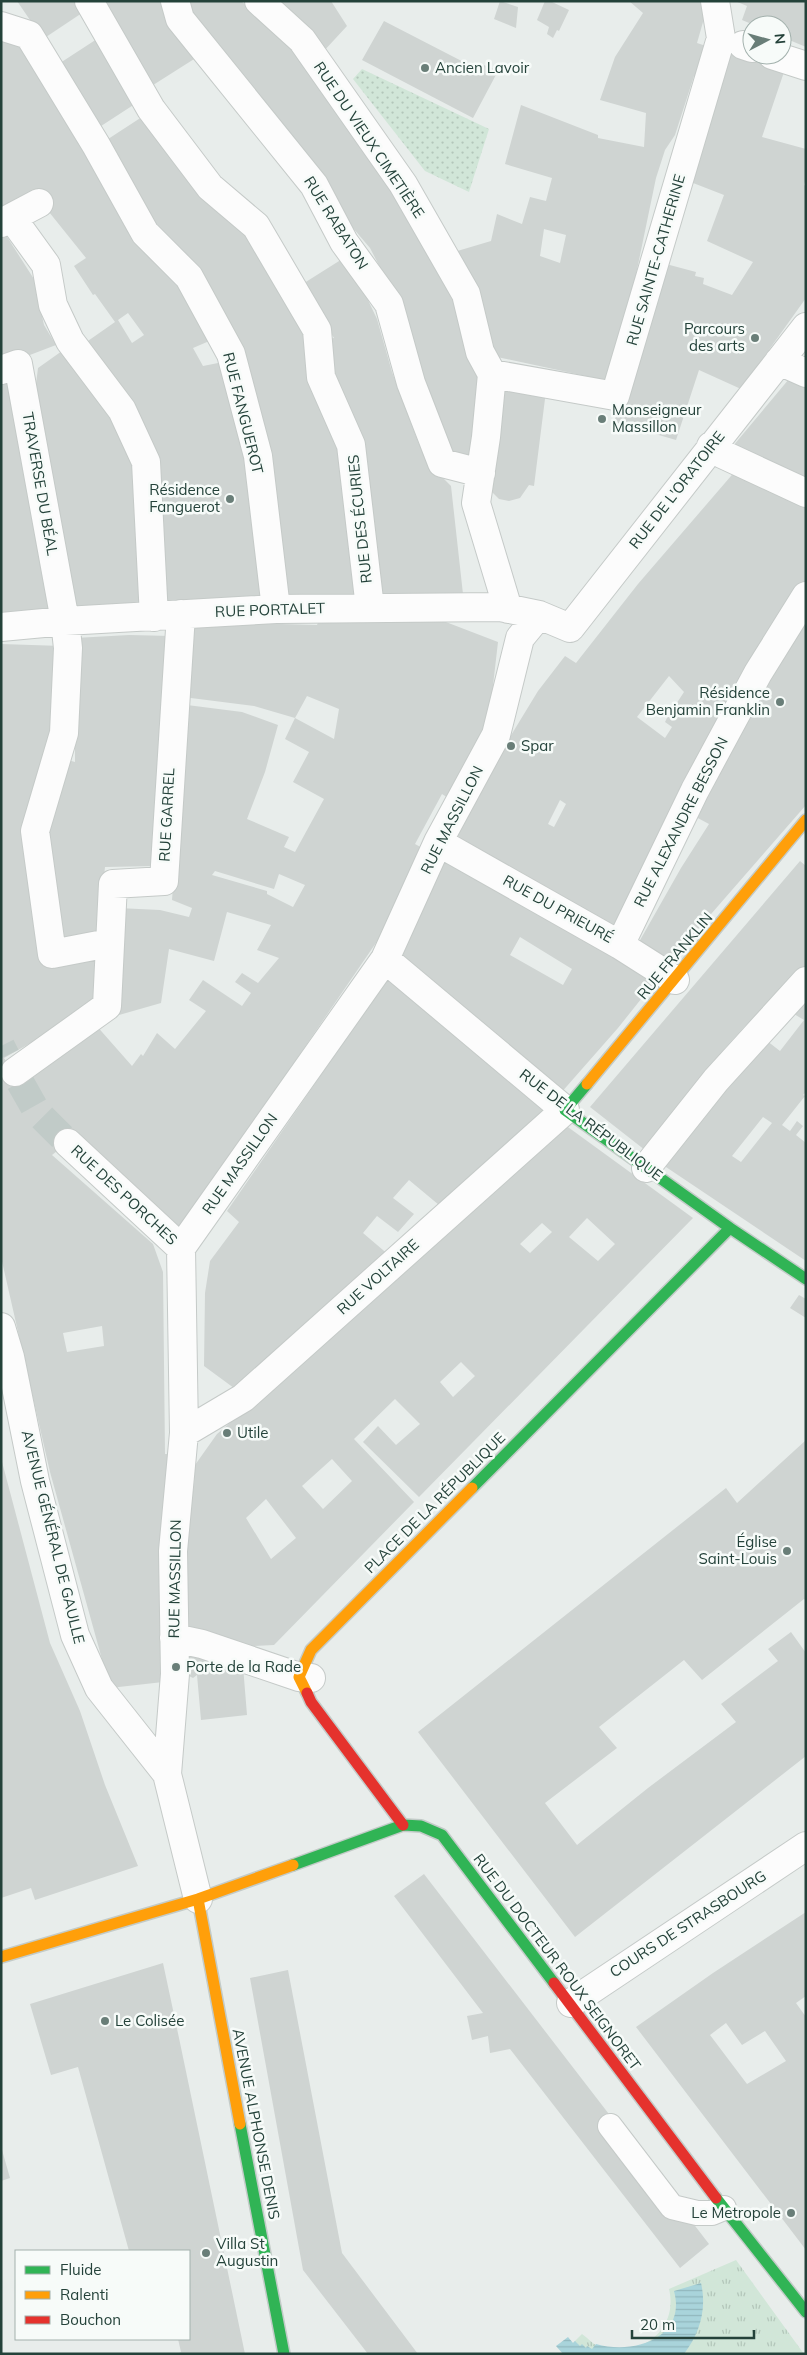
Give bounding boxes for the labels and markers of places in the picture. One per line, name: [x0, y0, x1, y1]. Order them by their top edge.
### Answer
place label: Ancien Lavoir: [435, 58, 530, 77]
marker: Ancien Lavoir: [419, 62, 431, 74]
place label: Parcours des arts: [684, 319, 745, 355]
marker: Parcours des arts: [749, 332, 761, 344]
place label: Monseigneur Massillon: [612, 400, 702, 436]
marker: Monseigneur Massillon: [596, 413, 608, 425]
place label: Résidence Fanguerot: [149, 480, 220, 516]
marker: Résidence Fanguerot: [224, 493, 236, 505]
place label: Résidence Benjamin Franklin: [646, 683, 770, 719]
marker: Résidence Benjamin Franklin: [774, 696, 786, 708]
place label: Spar: [521, 736, 554, 755]
marker: Spar: [505, 740, 517, 752]
place label: Utile: [237, 1423, 269, 1442]
marker: Utile: [221, 1427, 233, 1439]
place label: Église Saint-Louis: [698, 1532, 777, 1568]
marker: Église Saint-Louis: [781, 1545, 793, 1557]
place label: Porte de la Rade: [186, 1657, 301, 1676]
marker: Porte de la Rade: [170, 1661, 182, 1673]
place label: Le Colisée: [115, 2011, 184, 2030]
marker: Le Colisée: [99, 2015, 111, 2027]
place label: Le Metropole: [691, 2203, 781, 2222]
marker: Le Metropole: [785, 2207, 797, 2219]
place label: Villa St Augustin: [216, 2234, 278, 2270]
marker: Villa St Augustin: [200, 2247, 212, 2259]

